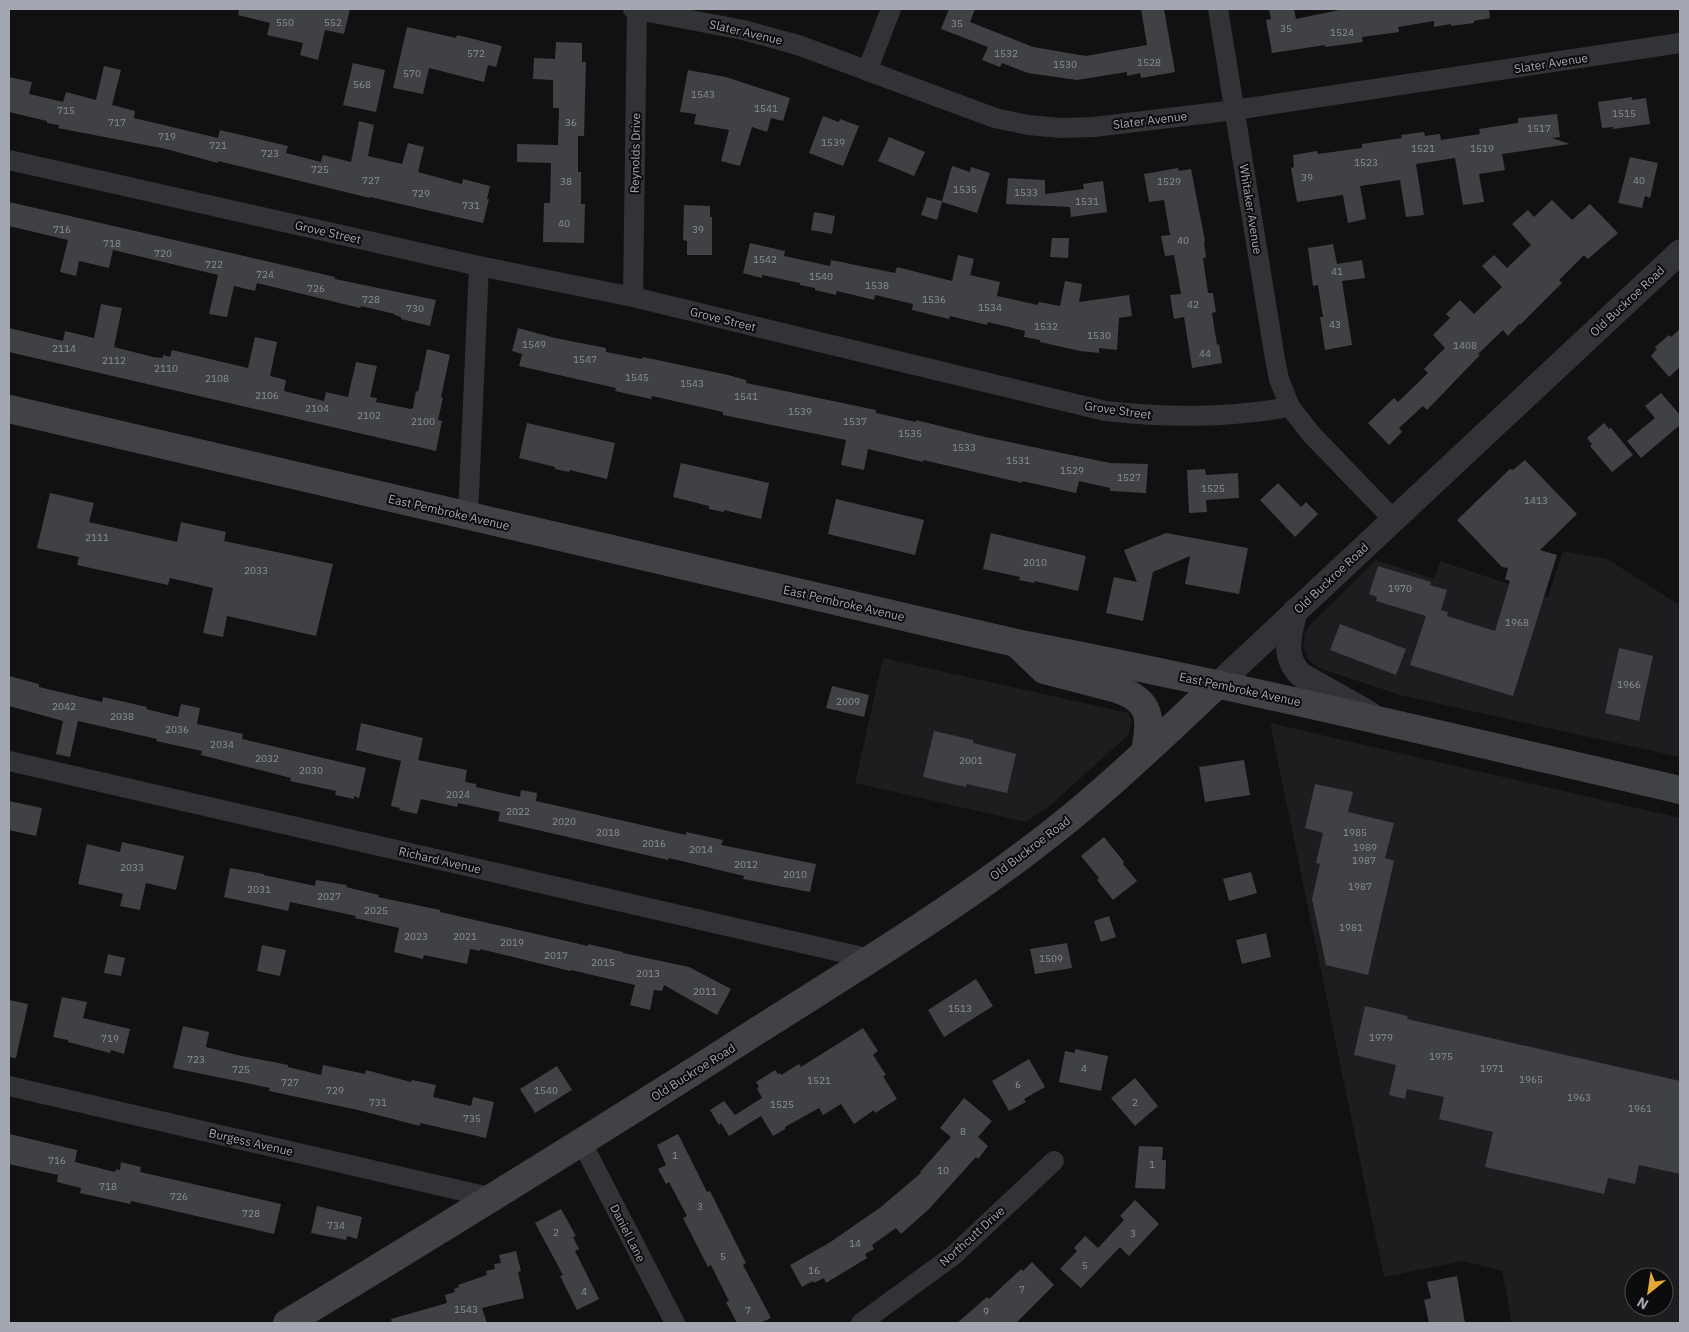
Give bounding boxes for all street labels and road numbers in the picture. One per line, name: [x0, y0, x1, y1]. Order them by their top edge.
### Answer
street label: Slater Avenue: [708, 16, 784, 48]
street label: Slater Avenue: [1513, 50, 1589, 76]
street label: Slater Avenue: [1112, 108, 1188, 132]
street label: Reynolds Drive: [627, 112, 643, 193]
street label: Whitaker Avenue: [1236, 163, 1266, 256]
street label: Grove Street: [293, 217, 363, 247]
street label: Old Buckroe Road: [1587, 263, 1667, 339]
street label: Grove Street: [688, 304, 758, 334]
street label: Grove Street: [1084, 398, 1152, 422]
street label: East Pembroke Avenue: [387, 491, 511, 533]
street label: Old Buckroe Road: [1291, 540, 1371, 616]
street label: East Pembroke Avenue: [782, 582, 906, 624]
street label: East Pembroke Avenue: [1178, 669, 1303, 709]
street label: Old Buckroe Road: [987, 813, 1073, 883]
street label: Richard Avenue: [397, 843, 483, 877]
street label: Old Buckroe Road: [648, 1040, 738, 1104]
street label: Burgess Avenue: [207, 1125, 295, 1159]
street label: Daniel Lane: [607, 1202, 649, 1265]
street label: Northcutt Drive: [936, 1203, 1008, 1269]

